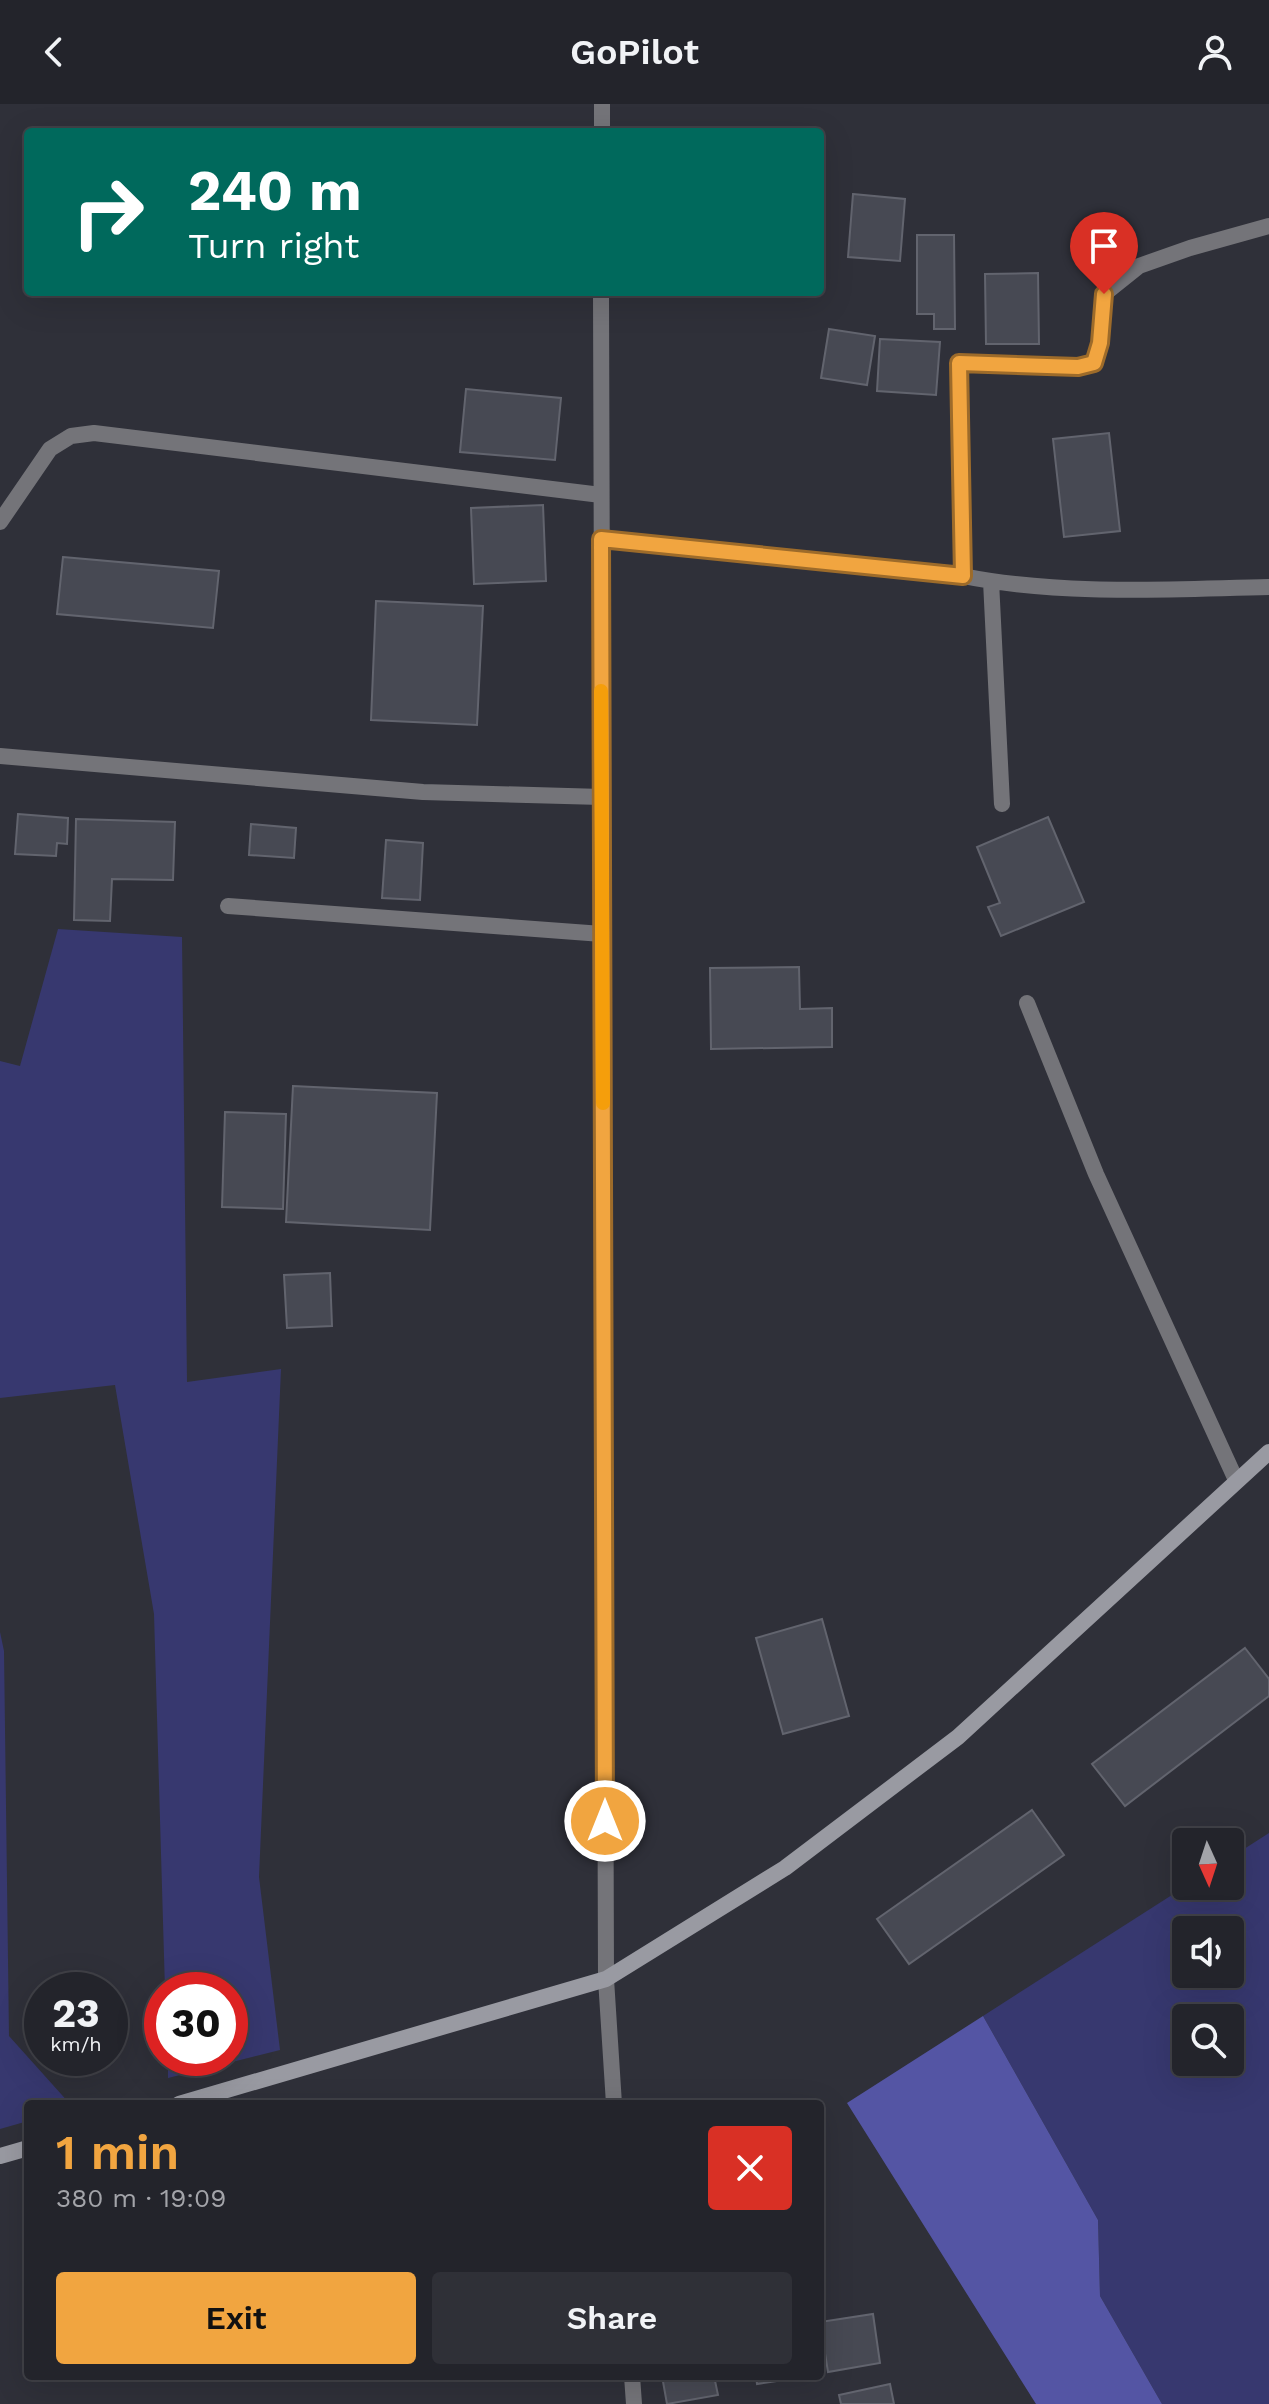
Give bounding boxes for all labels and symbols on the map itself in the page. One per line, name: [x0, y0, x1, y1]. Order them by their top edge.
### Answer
pin: [1070, 212, 1138, 294]
position arrow: [563, 1779, 647, 1863]
north arrow: [1172, 1828, 1244, 1900]
speed limit sign: 30: [144, 1972, 248, 2076]

